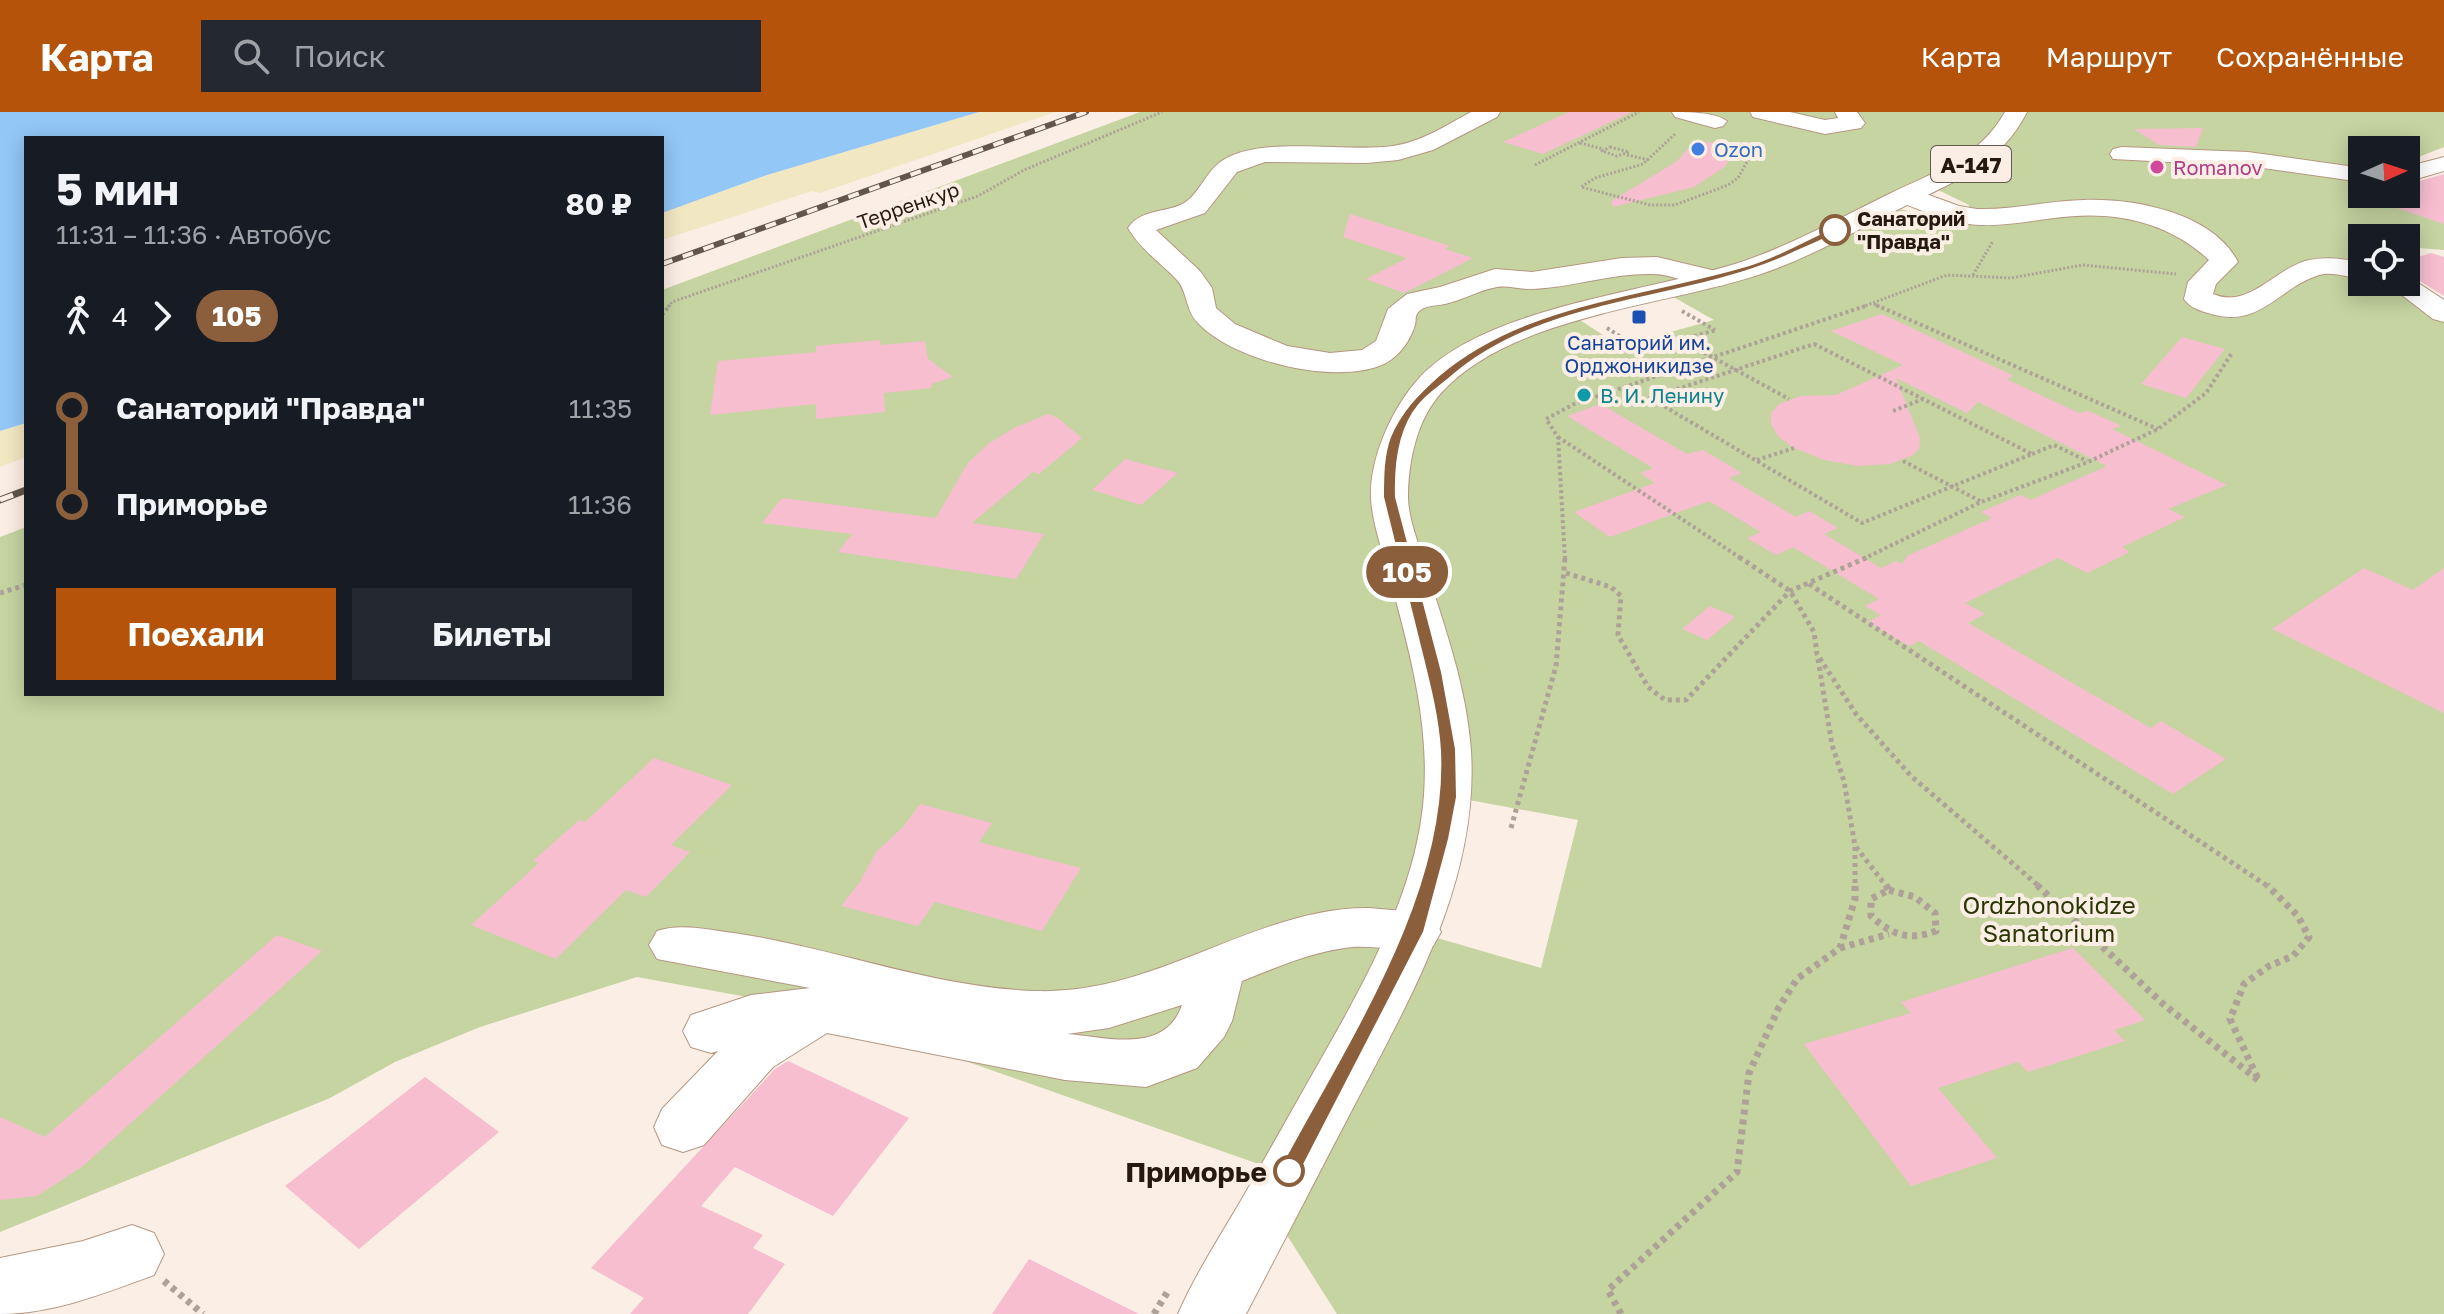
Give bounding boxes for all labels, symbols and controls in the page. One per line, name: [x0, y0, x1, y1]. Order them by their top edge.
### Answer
search box: [201, 20, 761, 92]
text: Карта: [40, 34, 153, 79]
icon: search: [229, 34, 273, 78]
text: Поиск: [293, 38, 386, 74]
text: Карта: [1921, 40, 2002, 73]
text: Маршрут: [2046, 40, 2172, 73]
text: Сохранённые: [2216, 40, 2404, 73]
north arrow: [2348, 136, 2420, 208]
map controls: [2348, 136, 2420, 296]
place label: Ozon: [1714, 137, 1763, 161]
marker: Ozon: [1689, 140, 1707, 158]
road number: А-147: [1931, 146, 2011, 182]
place label: Romanov: [2173, 155, 2263, 179]
marker: Romanov: [2148, 158, 2166, 176]
text: 5 мин: [56, 162, 179, 215]
street label: Терренкур: [854, 176, 962, 234]
text: 80 ₽: [566, 186, 632, 222]
place label: Санаторий "Правда": [1857, 206, 1965, 253]
marker: Санаторий "Правда": [1820, 215, 1850, 245]
text: 11:31 – 11:36 · Автобус: [56, 219, 331, 250]
button: locate: [2348, 224, 2420, 296]
icon: walk: [56, 294, 100, 338]
icon: forward: [140, 294, 184, 338]
text: 105: [212, 299, 262, 332]
text: 4: [112, 301, 128, 332]
marker: Санаторий им. Орджоникидзе: [1630, 308, 1648, 326]
place label: Санаторий им. Орджоникидзе: [1564, 330, 1714, 377]
place label: В. И. Ленину: [1600, 383, 1724, 407]
marker: В. И. Ленину: [1575, 386, 1593, 404]
text: Санаторий "Правда": [116, 390, 425, 426]
text: 11:35: [569, 393, 632, 424]
text: Приморье: [116, 486, 268, 522]
text: 11:36: [568, 489, 632, 520]
line badge: 105: [1361, 546, 1453, 598]
text: 105: [1382, 555, 1432, 588]
button: Поехали: [56, 588, 336, 680]
button: Билеты: [352, 588, 632, 680]
park label: Ordzhonokidze Sanatorium: [1962, 890, 2136, 947]
place label: Приморье: [1125, 1155, 1267, 1188]
marker: Приморье: [1274, 1156, 1304, 1186]

